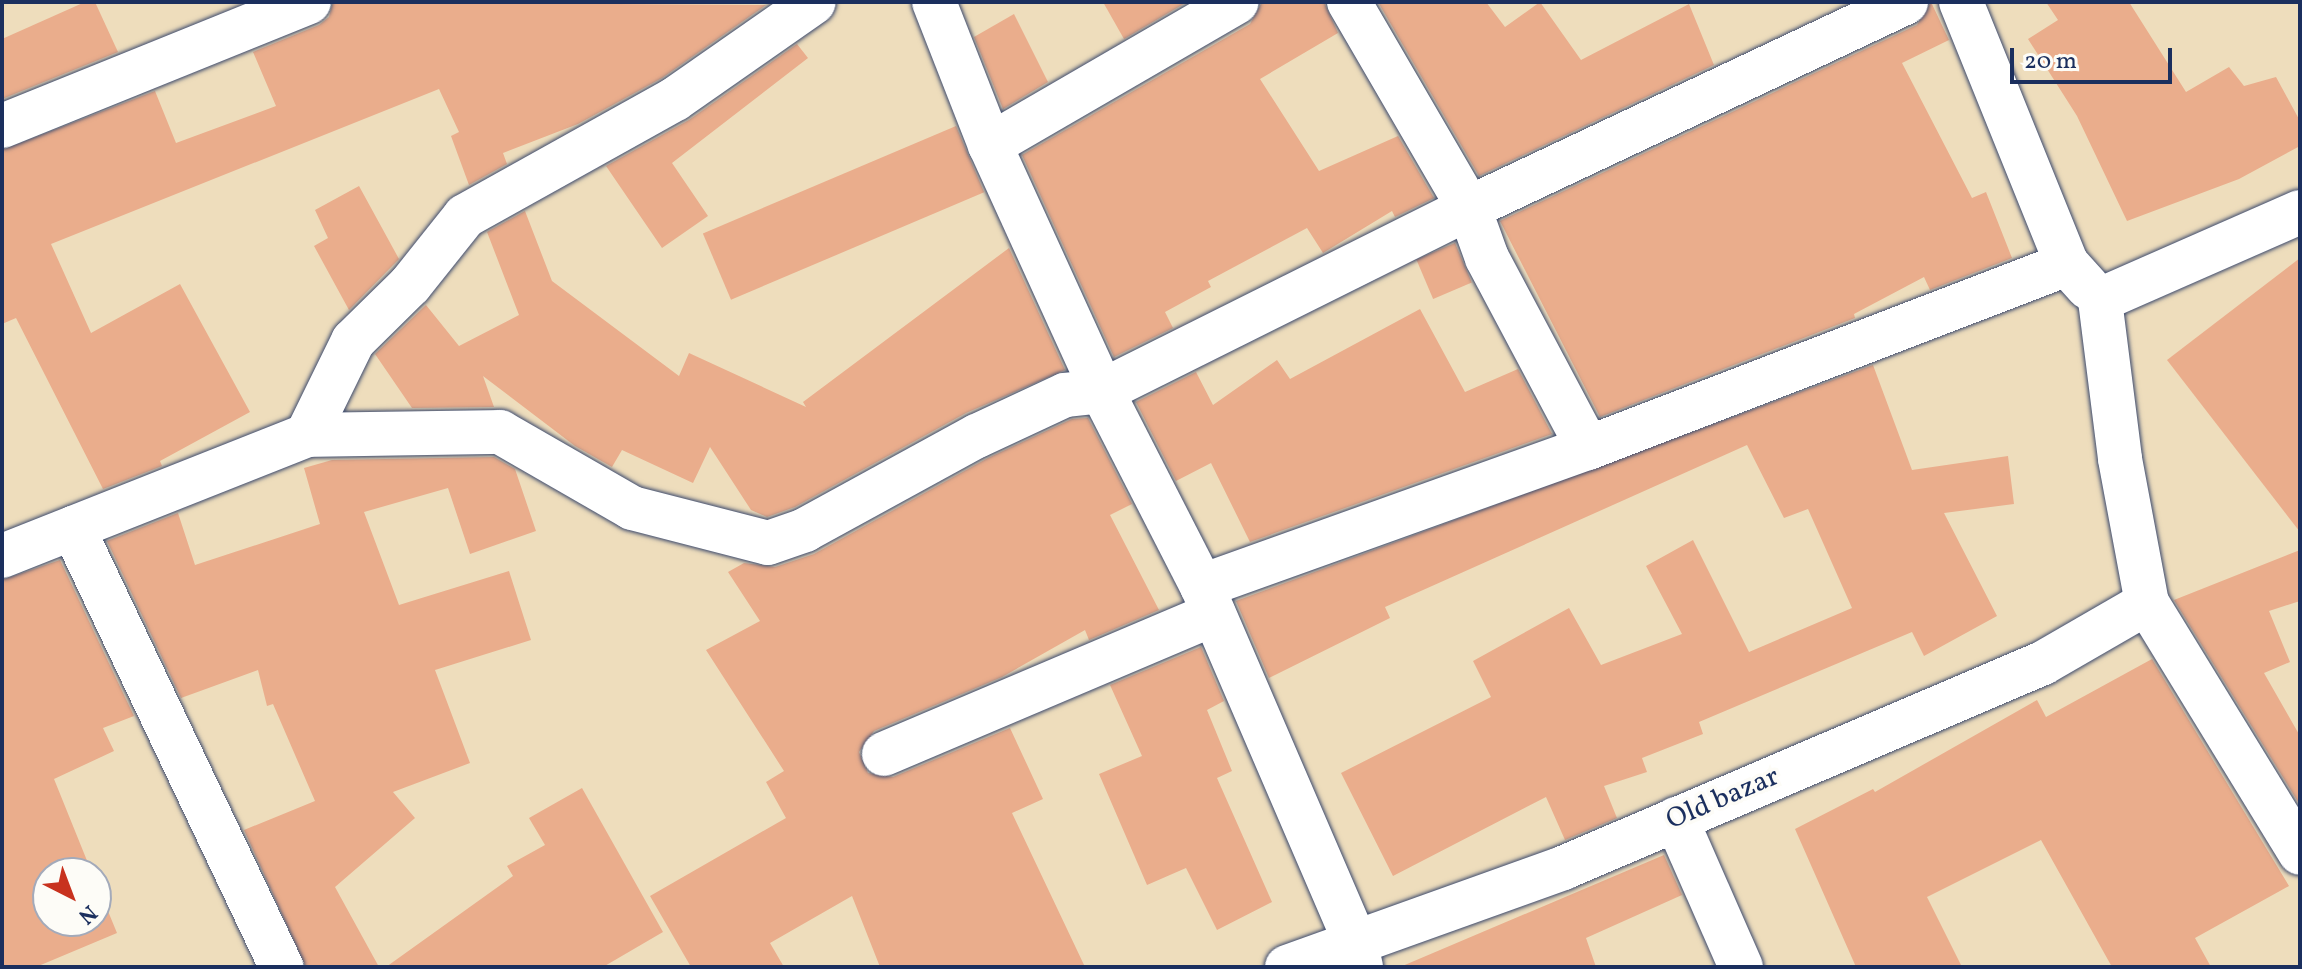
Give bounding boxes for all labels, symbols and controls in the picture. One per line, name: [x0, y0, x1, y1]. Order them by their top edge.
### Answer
scale bar: [2014, 32, 2176, 82]
text: 20 m: [2024, 45, 2077, 79]
street label: Old bazar: [1662, 760, 1784, 838]
north arrow: [32, 857, 112, 937]
text: N: [71, 897, 103, 931]

